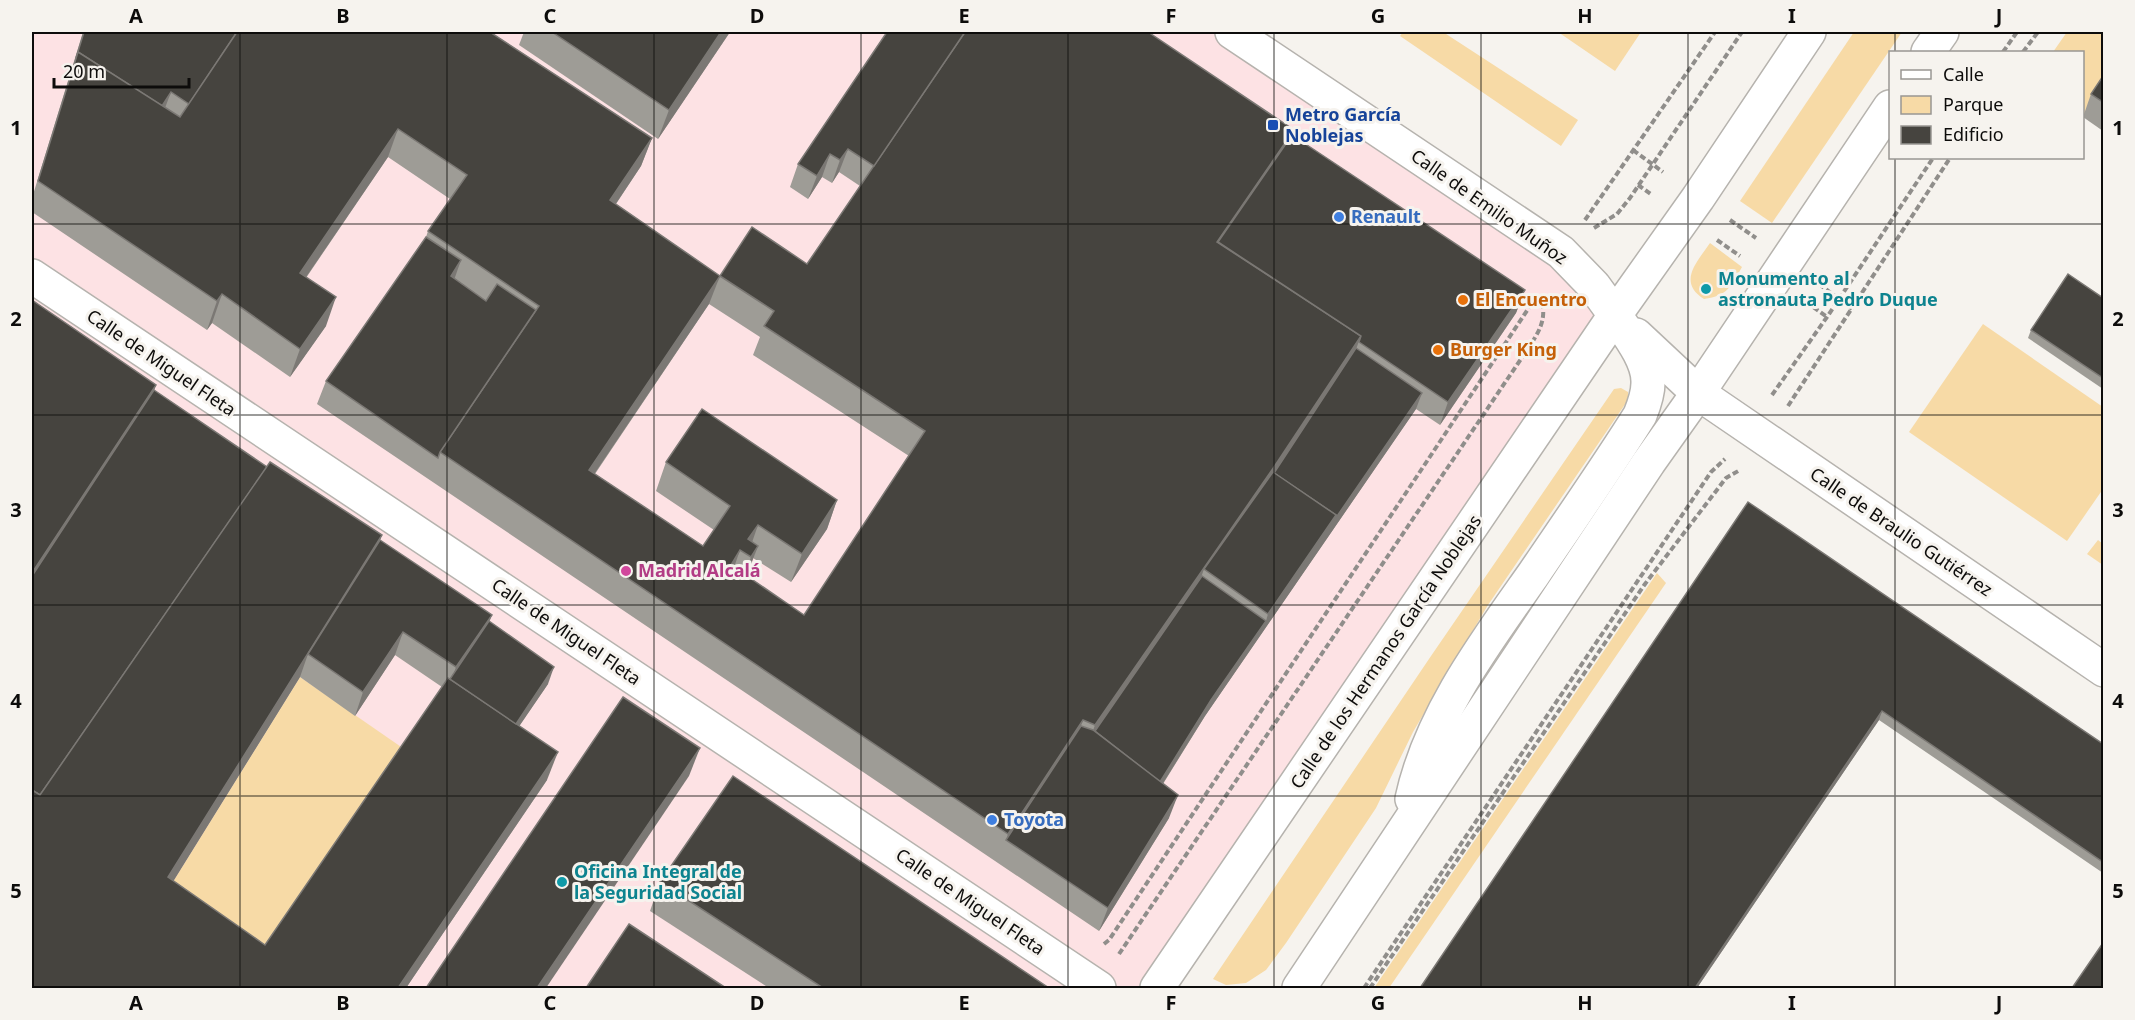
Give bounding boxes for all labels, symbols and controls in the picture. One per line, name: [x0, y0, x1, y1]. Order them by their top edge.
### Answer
text: A: [129, 2, 143, 29]
text: B: [336, 2, 350, 29]
text: C: [544, 2, 557, 29]
text: D: [750, 2, 764, 29]
text: E: [958, 2, 970, 29]
text: F: [1166, 2, 1176, 29]
text: G: [1371, 2, 1385, 29]
text: H: [1577, 2, 1593, 29]
text: I: [1788, 2, 1796, 29]
text: J: [1994, 2, 2002, 29]
scale bar: [54, 51, 189, 89]
legend: [1889, 51, 2084, 159]
text: 20 m: [63, 59, 105, 83]
text: Calle: [1943, 62, 1984, 86]
text: Parque: [1943, 92, 2003, 116]
place label: Metro García Noblejas: [1285, 102, 1401, 147]
text: 1: [10, 114, 22, 141]
text: 1: [2112, 114, 2124, 141]
marker: Metro García Noblejas: [1266, 118, 1280, 132]
text: Edificio: [1943, 122, 2004, 146]
street label: Calle de Emilio Muñoz: [1407, 143, 1572, 269]
place label: Renault: [1351, 204, 1421, 228]
marker: Renault: [1332, 210, 1346, 224]
place label: Monumento al astronauta Pedro Duque: [1718, 266, 1938, 311]
marker: Monumento al astronauta Pedro Duque: [1699, 282, 1713, 296]
place label: El Encuentro: [1475, 287, 1587, 311]
marker: El Encuentro: [1456, 293, 1470, 307]
street label: Calle de Miguel Fleta: [82, 303, 241, 421]
text: 2: [10, 305, 22, 332]
text: 2: [2112, 305, 2124, 332]
place label: Burger King: [1450, 337, 1557, 361]
marker: Burger King: [1431, 343, 1445, 357]
street label: Calle de Braulio Gutiérrez: [1806, 461, 1997, 601]
text: 3: [10, 496, 22, 523]
text: 3: [2112, 496, 2124, 523]
street label: Calle de los Hermanos García Noblejas: [1284, 510, 1486, 793]
place label: Madrid Alcalá: [638, 558, 761, 582]
marker: Madrid Alcalá: [619, 564, 633, 578]
street label: Calle de Miguel Fleta: [487, 572, 646, 690]
text: 4: [10, 687, 22, 714]
text: 4: [2112, 687, 2124, 714]
place label: Toyota: [1004, 807, 1064, 831]
marker: Toyota: [985, 813, 999, 827]
street label: Calle de Miguel Fleta: [891, 842, 1050, 960]
place label: Oficina Integral de la Seguridad Social: [574, 859, 742, 904]
marker: Oficina Integral de la Seguridad Social: [555, 875, 569, 889]
text: 5: [10, 877, 22, 904]
text: 5: [2112, 877, 2124, 904]
text: A: [129, 989, 143, 1016]
text: B: [336, 989, 350, 1016]
text: C: [544, 989, 557, 1016]
text: D: [750, 989, 764, 1016]
text: E: [958, 989, 970, 1016]
text: F: [1166, 989, 1176, 1016]
text: G: [1371, 989, 1385, 1016]
text: H: [1577, 989, 1593, 1016]
text: I: [1788, 989, 1796, 1016]
text: J: [1994, 989, 2002, 1016]

